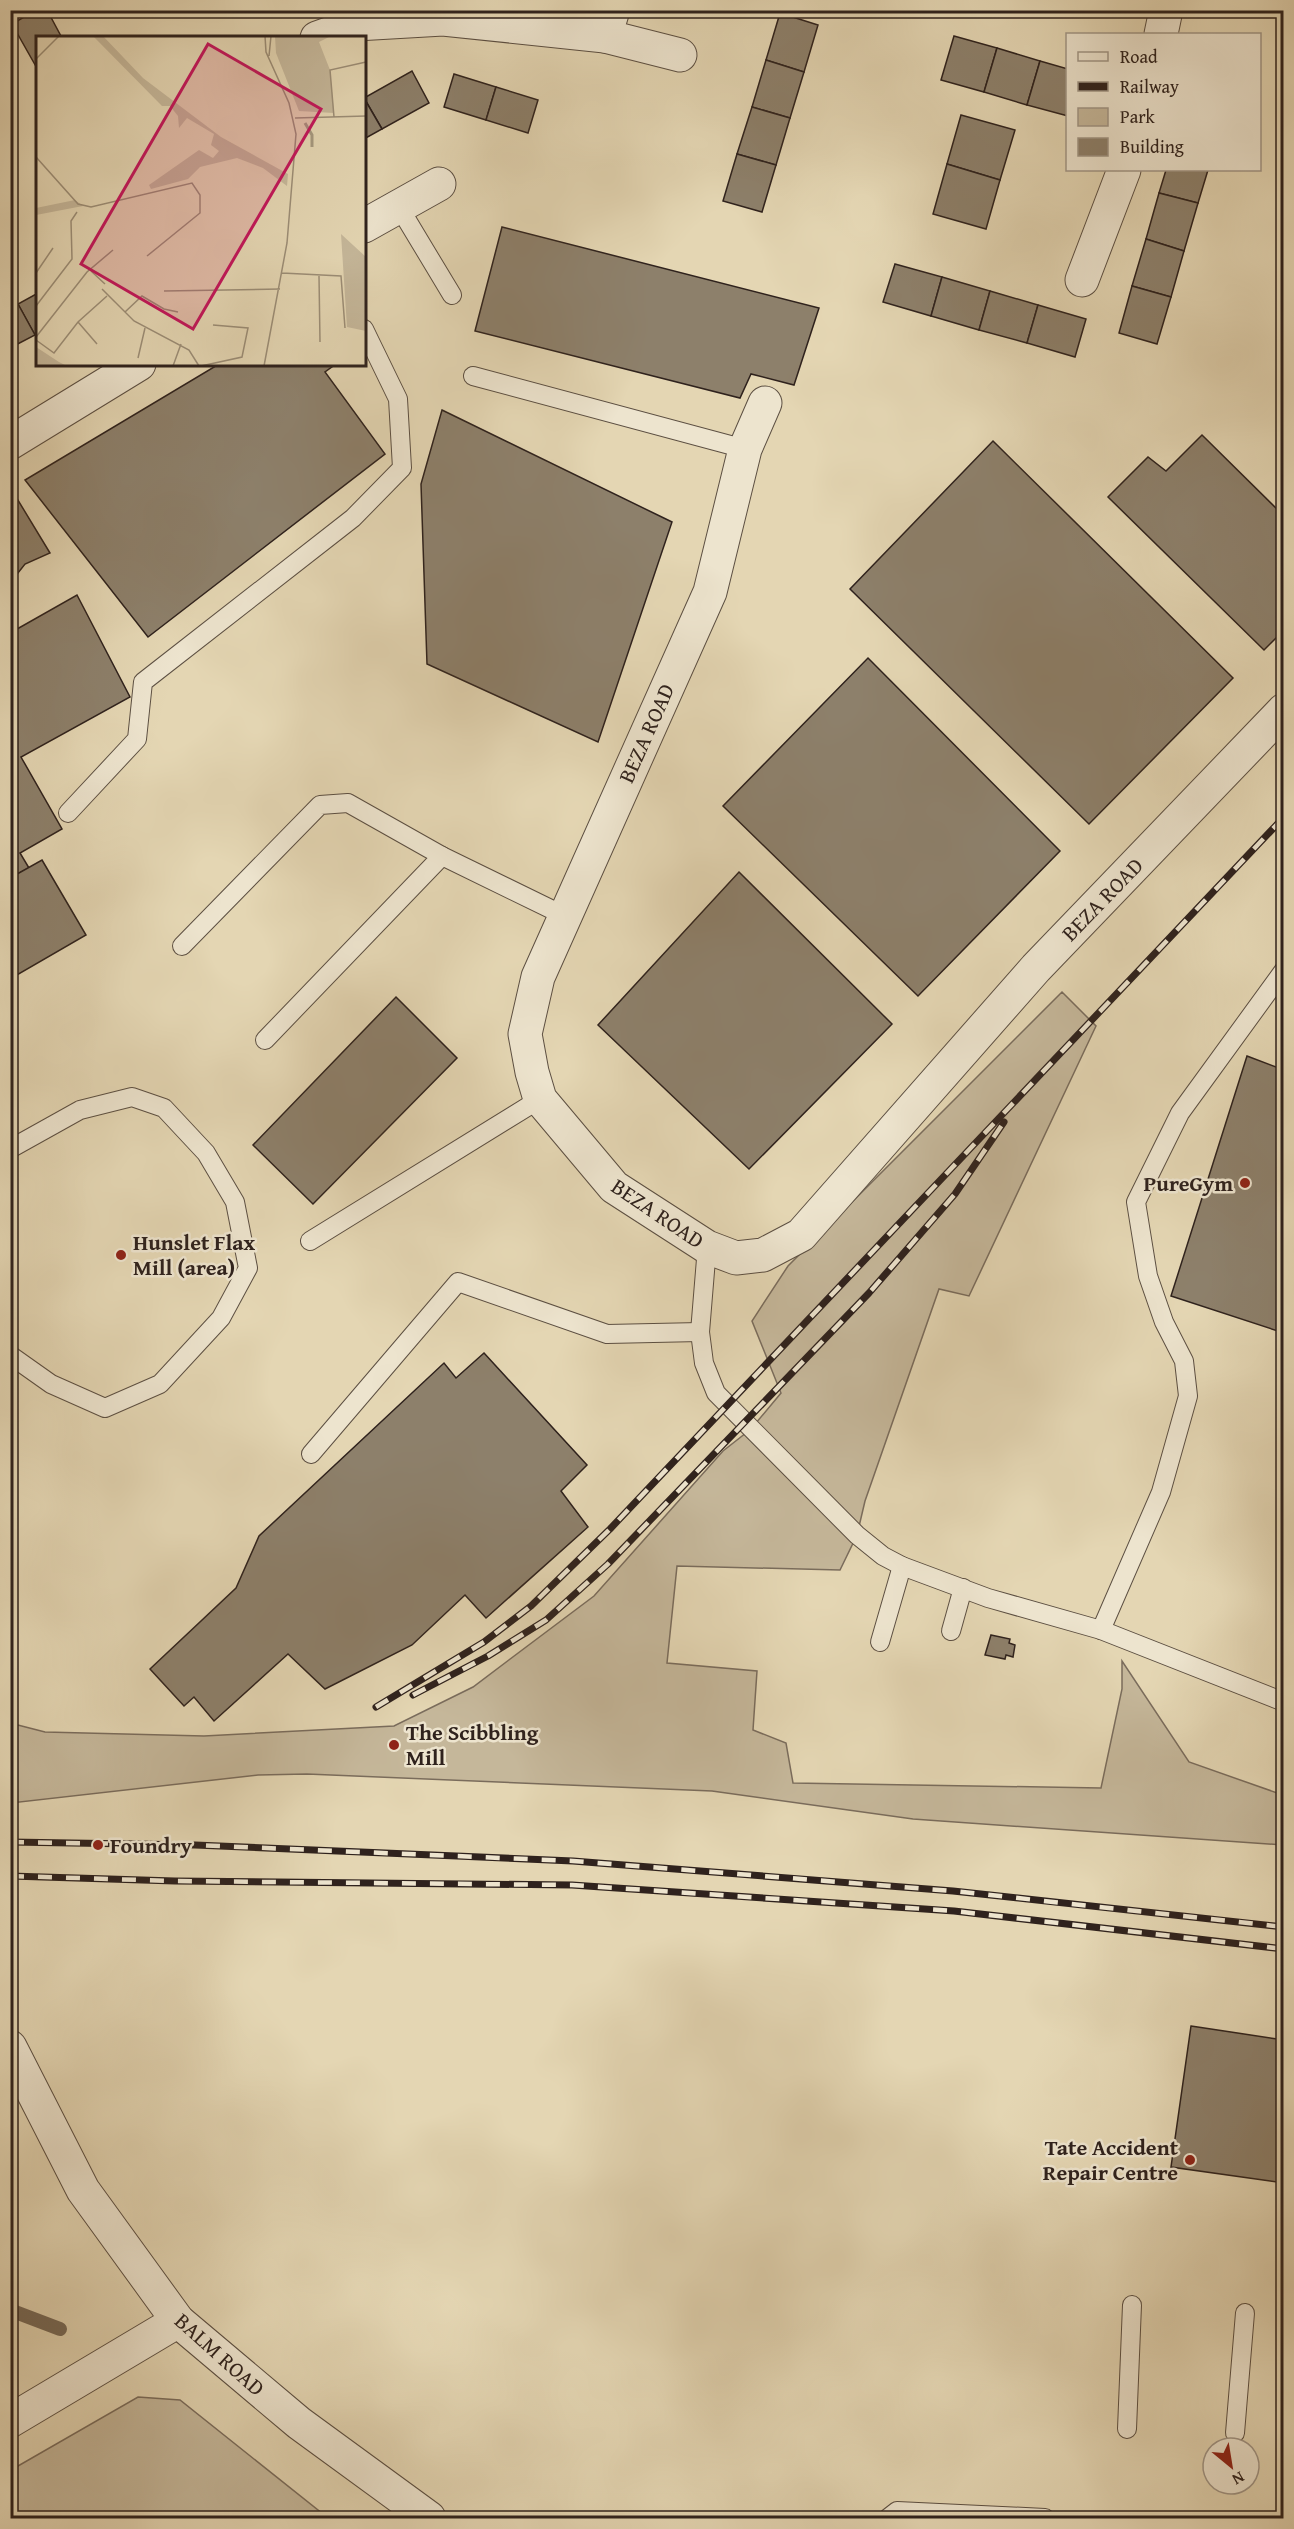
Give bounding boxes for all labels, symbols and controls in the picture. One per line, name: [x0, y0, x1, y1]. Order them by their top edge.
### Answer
legend: [1066, 33, 1261, 171]
inset map: [36, 36, 366, 366]
text: Road: [1120, 43, 1158, 70]
text: Railway: [1120, 73, 1179, 100]
text: Park: [1120, 103, 1156, 130]
text: Building: [1120, 133, 1184, 160]
street label: BEZA ROAD: [610, 678, 682, 788]
street label: BEZA ROAD: [1054, 850, 1150, 948]
place label: PureGym: [1144, 1167, 1233, 1199]
street label: BEZA ROAD: [605, 1170, 711, 1256]
marker: PureGym: [1238, 1176, 1252, 1190]
place label: Hunslet Flax Mill (area): [133, 1226, 256, 1283]
marker: Hunslet Flax Mill (area): [114, 1248, 128, 1262]
place label: The Scibbling Mill: [406, 1716, 539, 1773]
marker: The Scibbling Mill: [387, 1738, 401, 1752]
place label: Foundry: [110, 1829, 193, 1861]
marker: Foundry: [91, 1838, 105, 1852]
place label: Tate Accident Repair Centre: [1043, 2131, 1179, 2188]
marker: Tate Accident Repair Centre: [1183, 2153, 1197, 2167]
street label: BALM ROAD: [168, 2305, 272, 2403]
north arrow: [1201, 2436, 1261, 2496]
text: N: [1228, 2466, 1249, 2492]

